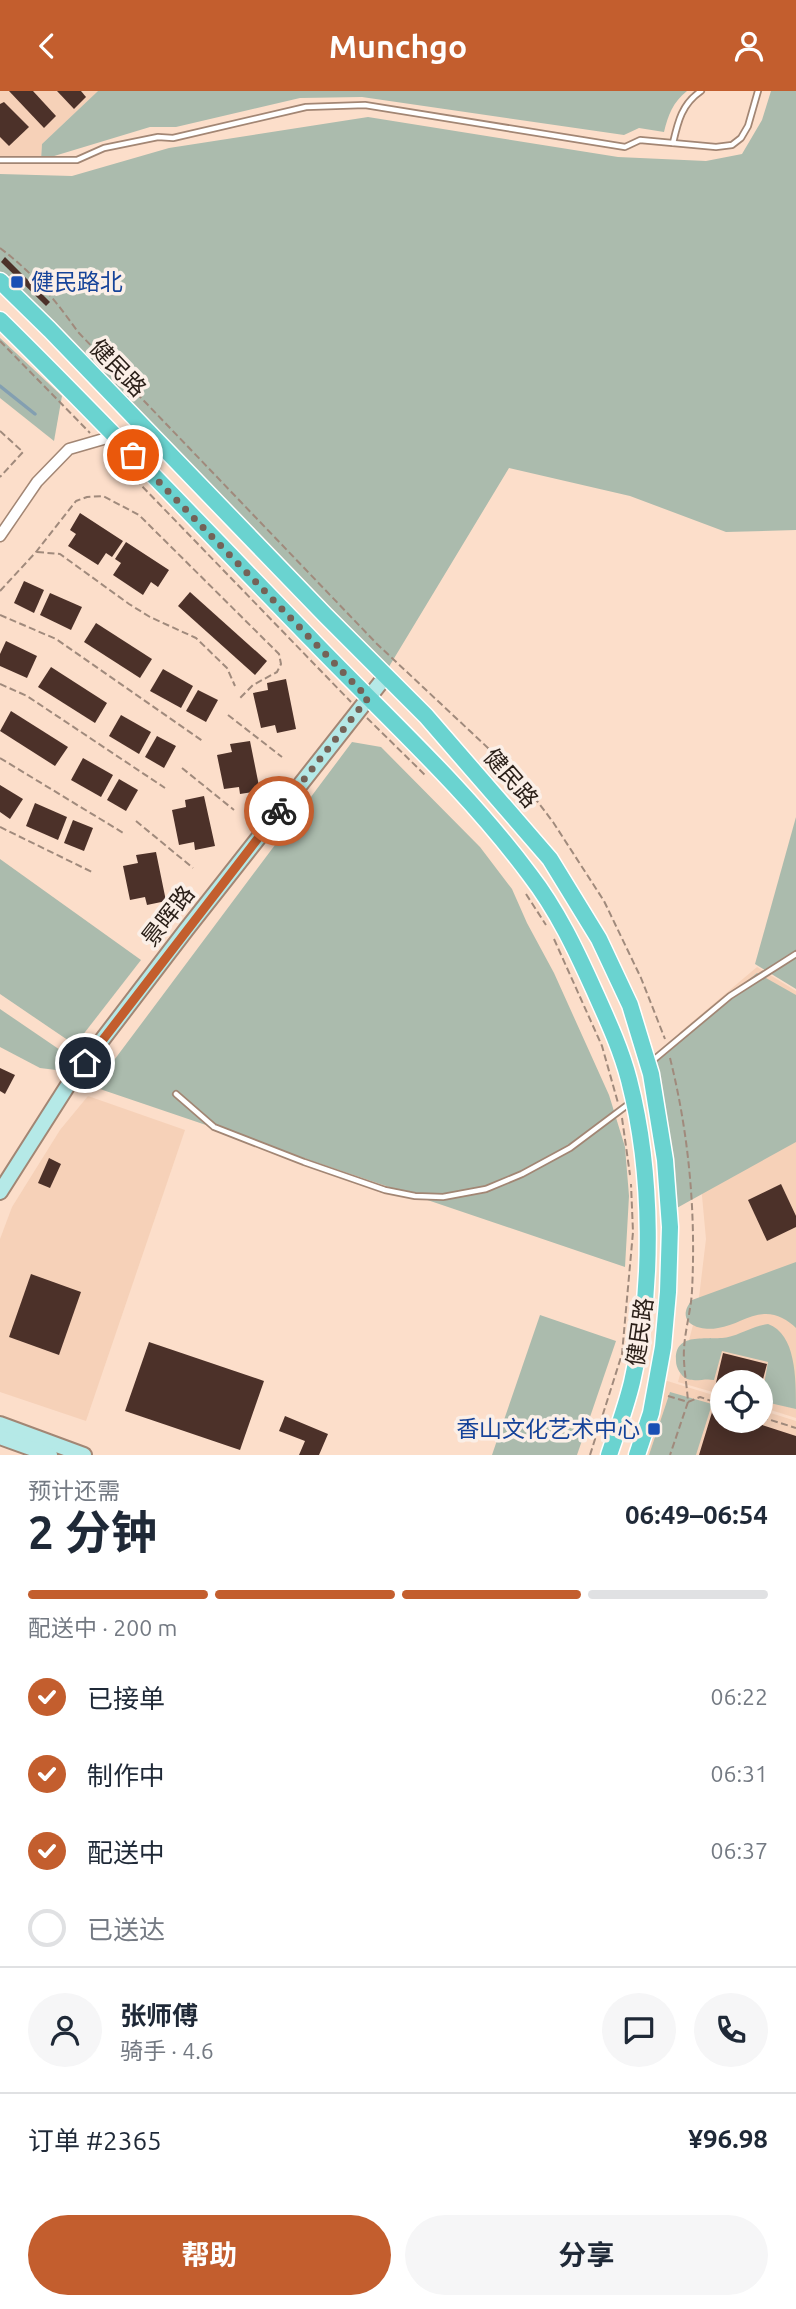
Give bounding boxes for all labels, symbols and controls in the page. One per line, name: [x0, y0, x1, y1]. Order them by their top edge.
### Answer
icon: back: [28, 27, 66, 65]
icon: person: [730, 27, 768, 65]
text: Munchgo: [329, 28, 467, 64]
place label: 健民路北: [31, 269, 123, 294]
marker: 健民路北: [9, 274, 25, 290]
street label: 健民路: [85, 334, 151, 401]
pin: [103, 425, 163, 485]
icon: bag: [114, 436, 152, 474]
street label: 健民路: [479, 743, 543, 812]
courier: [244, 776, 314, 846]
icon: bike: [260, 792, 298, 830]
street label: 景晖路: [137, 881, 199, 951]
pin: [55, 1033, 115, 1093]
icon: home: [66, 1044, 104, 1082]
street label: 健民路: [622, 1296, 657, 1368]
map controls: [710, 1370, 773, 1433]
button: locate: [710, 1370, 773, 1433]
place label: 香山文化艺术中心: [456, 1416, 640, 1441]
marker: 香山文化艺术中心: [646, 1421, 662, 1437]
text: 预计还需: [28, 1478, 120, 1503]
text: 06:49–06:54: [625, 1500, 768, 1529]
text: 2 分钟: [28, 1506, 157, 1558]
text: 配送中 · 200 m: [28, 1615, 177, 1640]
icon: check: [28, 1678, 66, 1716]
text: 已接单: [87, 1684, 165, 1713]
text: 06:22: [710, 1684, 768, 1709]
icon: check: [28, 1755, 66, 1793]
text: 制作中: [87, 1761, 165, 1790]
text: 06:31: [710, 1761, 768, 1786]
icon: check: [28, 1832, 66, 1870]
text: 配送中: [87, 1838, 165, 1867]
text: 06:37: [710, 1838, 768, 1863]
text: 已送达: [87, 1915, 165, 1944]
button: person: [28, 1993, 102, 2067]
button: chat: [602, 1993, 676, 2067]
button: phone: [694, 1993, 768, 2067]
text: 张师傅: [120, 2001, 198, 2030]
text: 骑手 · 4.6: [120, 2038, 214, 2063]
text: ¥96.98: [688, 2124, 768, 2153]
text: 订单 #2365: [28, 2126, 162, 2155]
button: 帮助: [28, 2215, 391, 2295]
button: 分享: [405, 2215, 768, 2295]

